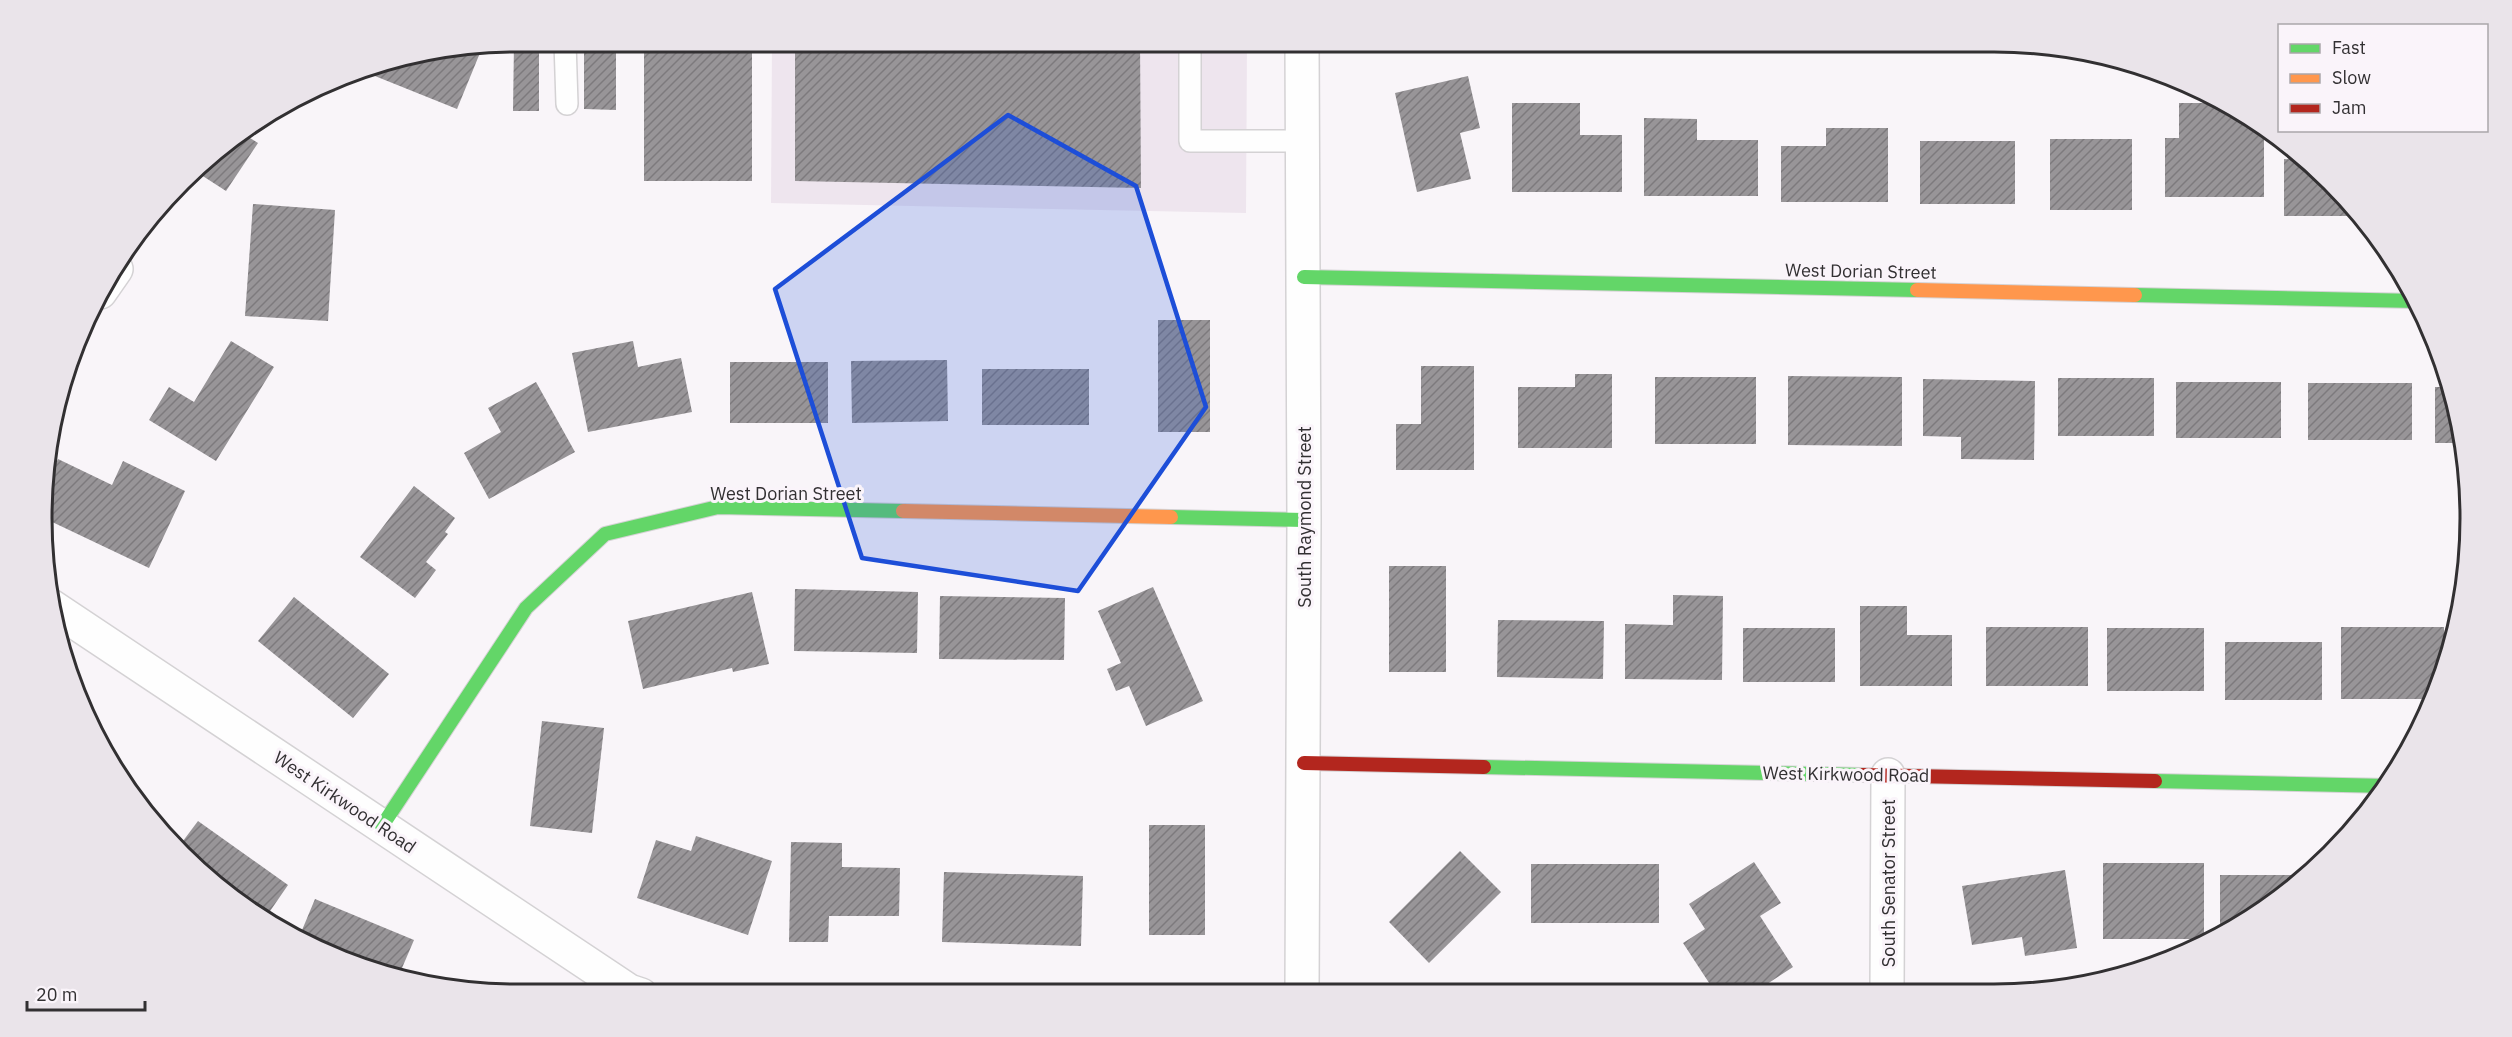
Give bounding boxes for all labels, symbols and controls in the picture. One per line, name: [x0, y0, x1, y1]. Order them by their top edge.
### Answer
legend: [2278, 24, 2488, 132]
text: Fast: [2332, 36, 2366, 59]
text: Slow: [2332, 66, 2371, 89]
text: Jam: [2332, 96, 2367, 119]
street label: West Dorian Street: [1785, 258, 1937, 284]
street label: South Raymond Street: [1293, 426, 1316, 608]
street label: West Dorian Street: [710, 482, 862, 505]
street label: West Kirkwood Road: [269, 746, 421, 858]
street label: West Kirkwood Road: [1762, 761, 1930, 787]
street label: South Senator Street: [1877, 799, 1900, 967]
scale bar: [27, 974, 146, 1012]
text: 20 m: [36, 983, 78, 1006]

